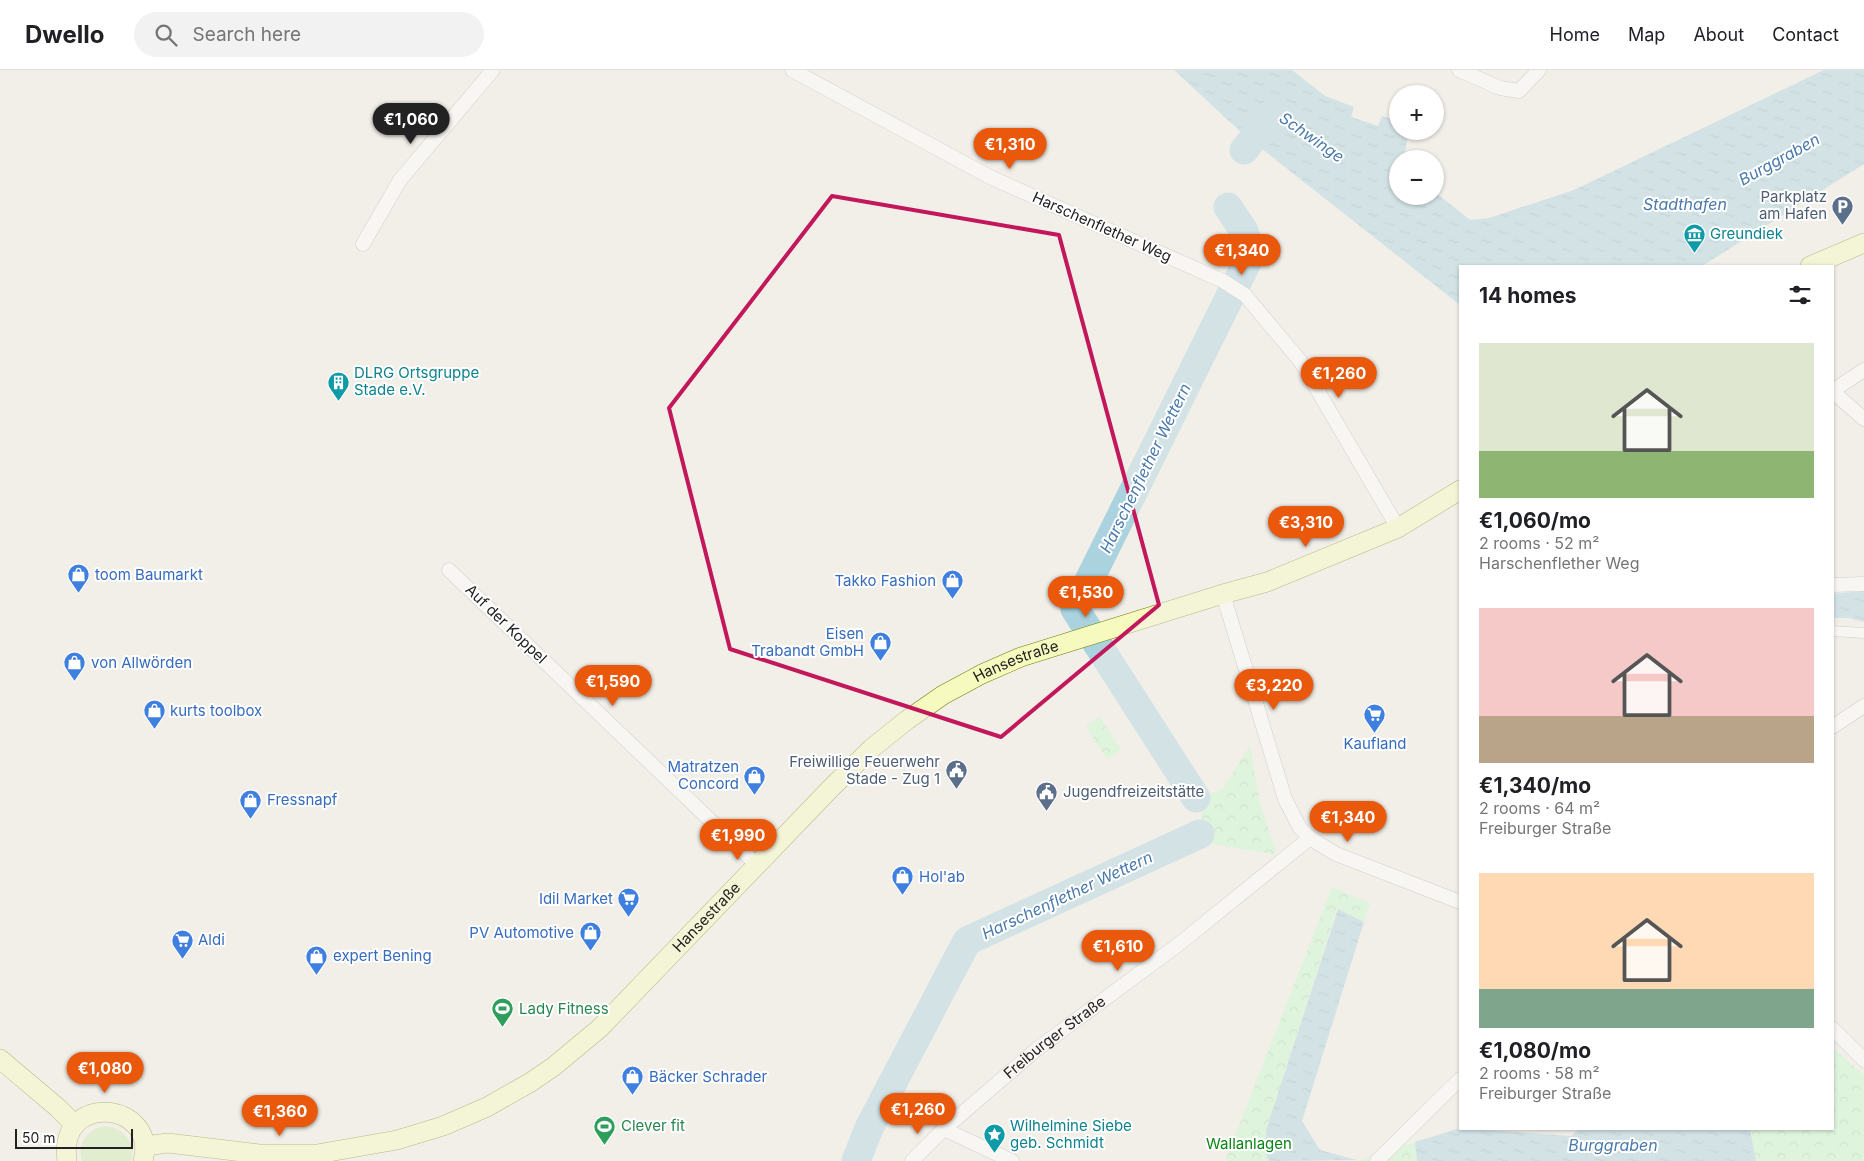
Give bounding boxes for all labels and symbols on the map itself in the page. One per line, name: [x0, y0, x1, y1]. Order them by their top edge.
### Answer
pin: €1,060: [370, 102, 452, 145]
water label: Schwinge: [1276, 107, 1348, 167]
pin: €1,310: [969, 128, 1051, 170]
water label: Burggraben: [1735, 129, 1823, 189]
street label: Harschenflether Weg: [1030, 187, 1175, 266]
place label: Parkplatz am Hafen: [1759, 187, 1827, 223]
water label: Stadthafen: [1643, 194, 1727, 214]
parking icon: Parkplatz am Hafen: [1831, 194, 1855, 225]
museum icon: Greundiek: [1682, 222, 1706, 253]
place label: Greundiek: [1710, 224, 1784, 243]
pin: €1,340: [1201, 234, 1283, 276]
pin: €1,260: [1298, 356, 1380, 399]
place label: DLRG Ortsgruppe Stade e.V.: [354, 363, 479, 399]
building icon: DLRG Ortsgruppe Stade e.V.: [326, 370, 350, 401]
water label: Harschenflether Wettern: [1095, 380, 1195, 556]
pin: €3,310: [1265, 506, 1347, 548]
shop icon: toom Baumarkt: [67, 563, 91, 594]
place label: toom Baumarkt: [95, 565, 203, 584]
shop icon: Takko Fashion: [940, 569, 964, 600]
place label: Takko Fashion: [834, 571, 936, 590]
pin: €1,530: [1045, 576, 1127, 618]
street label: Auf der Koppel: [462, 580, 551, 667]
place label: Eisen Trabandt GmbH: [751, 624, 864, 660]
shop icon: Eisen Trabandt GmbH: [868, 631, 892, 662]
street label: Hansestraße: [970, 636, 1061, 686]
shop icon: von Allwörden: [63, 651, 87, 682]
place label: von Allwörden: [91, 653, 192, 672]
pin: €1,590: [572, 664, 654, 707]
pin: €3,220: [1233, 668, 1315, 711]
shop icon: kurts toolbox: [142, 699, 166, 730]
place label: kurts toolbox: [170, 701, 262, 720]
supermarket icon: Kaufland: [1363, 703, 1387, 734]
place label: Kaufland: [1343, 734, 1407, 753]
place label: Freiwillige Feuerwehr Stade - Zug 1: [789, 752, 940, 788]
place label: Matratzen Concord: [667, 757, 739, 793]
public building icon: Freiwillige Feuerwehr Stade - Zug 1: [944, 759, 968, 790]
shop icon: Matratzen Concord: [743, 764, 767, 795]
public building icon: Jugendfreizeitstätte: [1035, 780, 1059, 811]
place label: Jugendfreizeitstätte: [1063, 782, 1204, 801]
shop icon: Fressnapf: [239, 788, 263, 819]
place label: Fressnapf: [267, 790, 338, 809]
pin: €1,340: [1307, 800, 1389, 843]
pin: €1,990: [697, 818, 779, 861]
water label: Harschenflether Wettern: [978, 847, 1156, 943]
shop icon: Hol'ab: [891, 865, 915, 896]
place label: Hol'ab: [919, 867, 965, 886]
street label: Hansestraße: [668, 878, 744, 956]
supermarket icon: Idil Market: [617, 887, 641, 918]
place label: Idil Market: [539, 889, 613, 908]
shop icon: PV Automotive: [578, 921, 602, 952]
place label: PV Automotive: [469, 923, 574, 942]
supermarket icon: Aldi: [170, 928, 194, 959]
place label: Aldi: [198, 930, 225, 949]
pin: €1,610: [1077, 930, 1159, 972]
shop icon: expert Bening: [305, 944, 329, 975]
place label: expert Bening: [333, 946, 432, 965]
street label: Freiburger Straße: [999, 992, 1109, 1083]
sports icon: Lady Fitness: [491, 997, 515, 1028]
place label: Lady Fitness: [519, 999, 609, 1018]
pin: €1,080: [64, 1052, 146, 1094]
shop icon: Bäcker Schrader: [621, 1065, 645, 1096]
place label: Bäcker Schrader: [649, 1067, 767, 1086]
pin: €1,260: [877, 1092, 959, 1135]
pin: €1,360: [239, 1094, 321, 1137]
sports icon: Clever fit: [593, 1114, 617, 1145]
place label: Clever fit: [621, 1116, 685, 1135]
place label: Wilhelmine Siebe geb. Schmidt: [1010, 1116, 1132, 1152]
place icon: Wilhelmine Siebe geb. Schmidt: [982, 1123, 1006, 1154]
scale bar: [15, 1126, 132, 1149]
park label: Wallanlagen: [1206, 1134, 1292, 1153]
water label: Burggraben: [1568, 1135, 1658, 1155]

